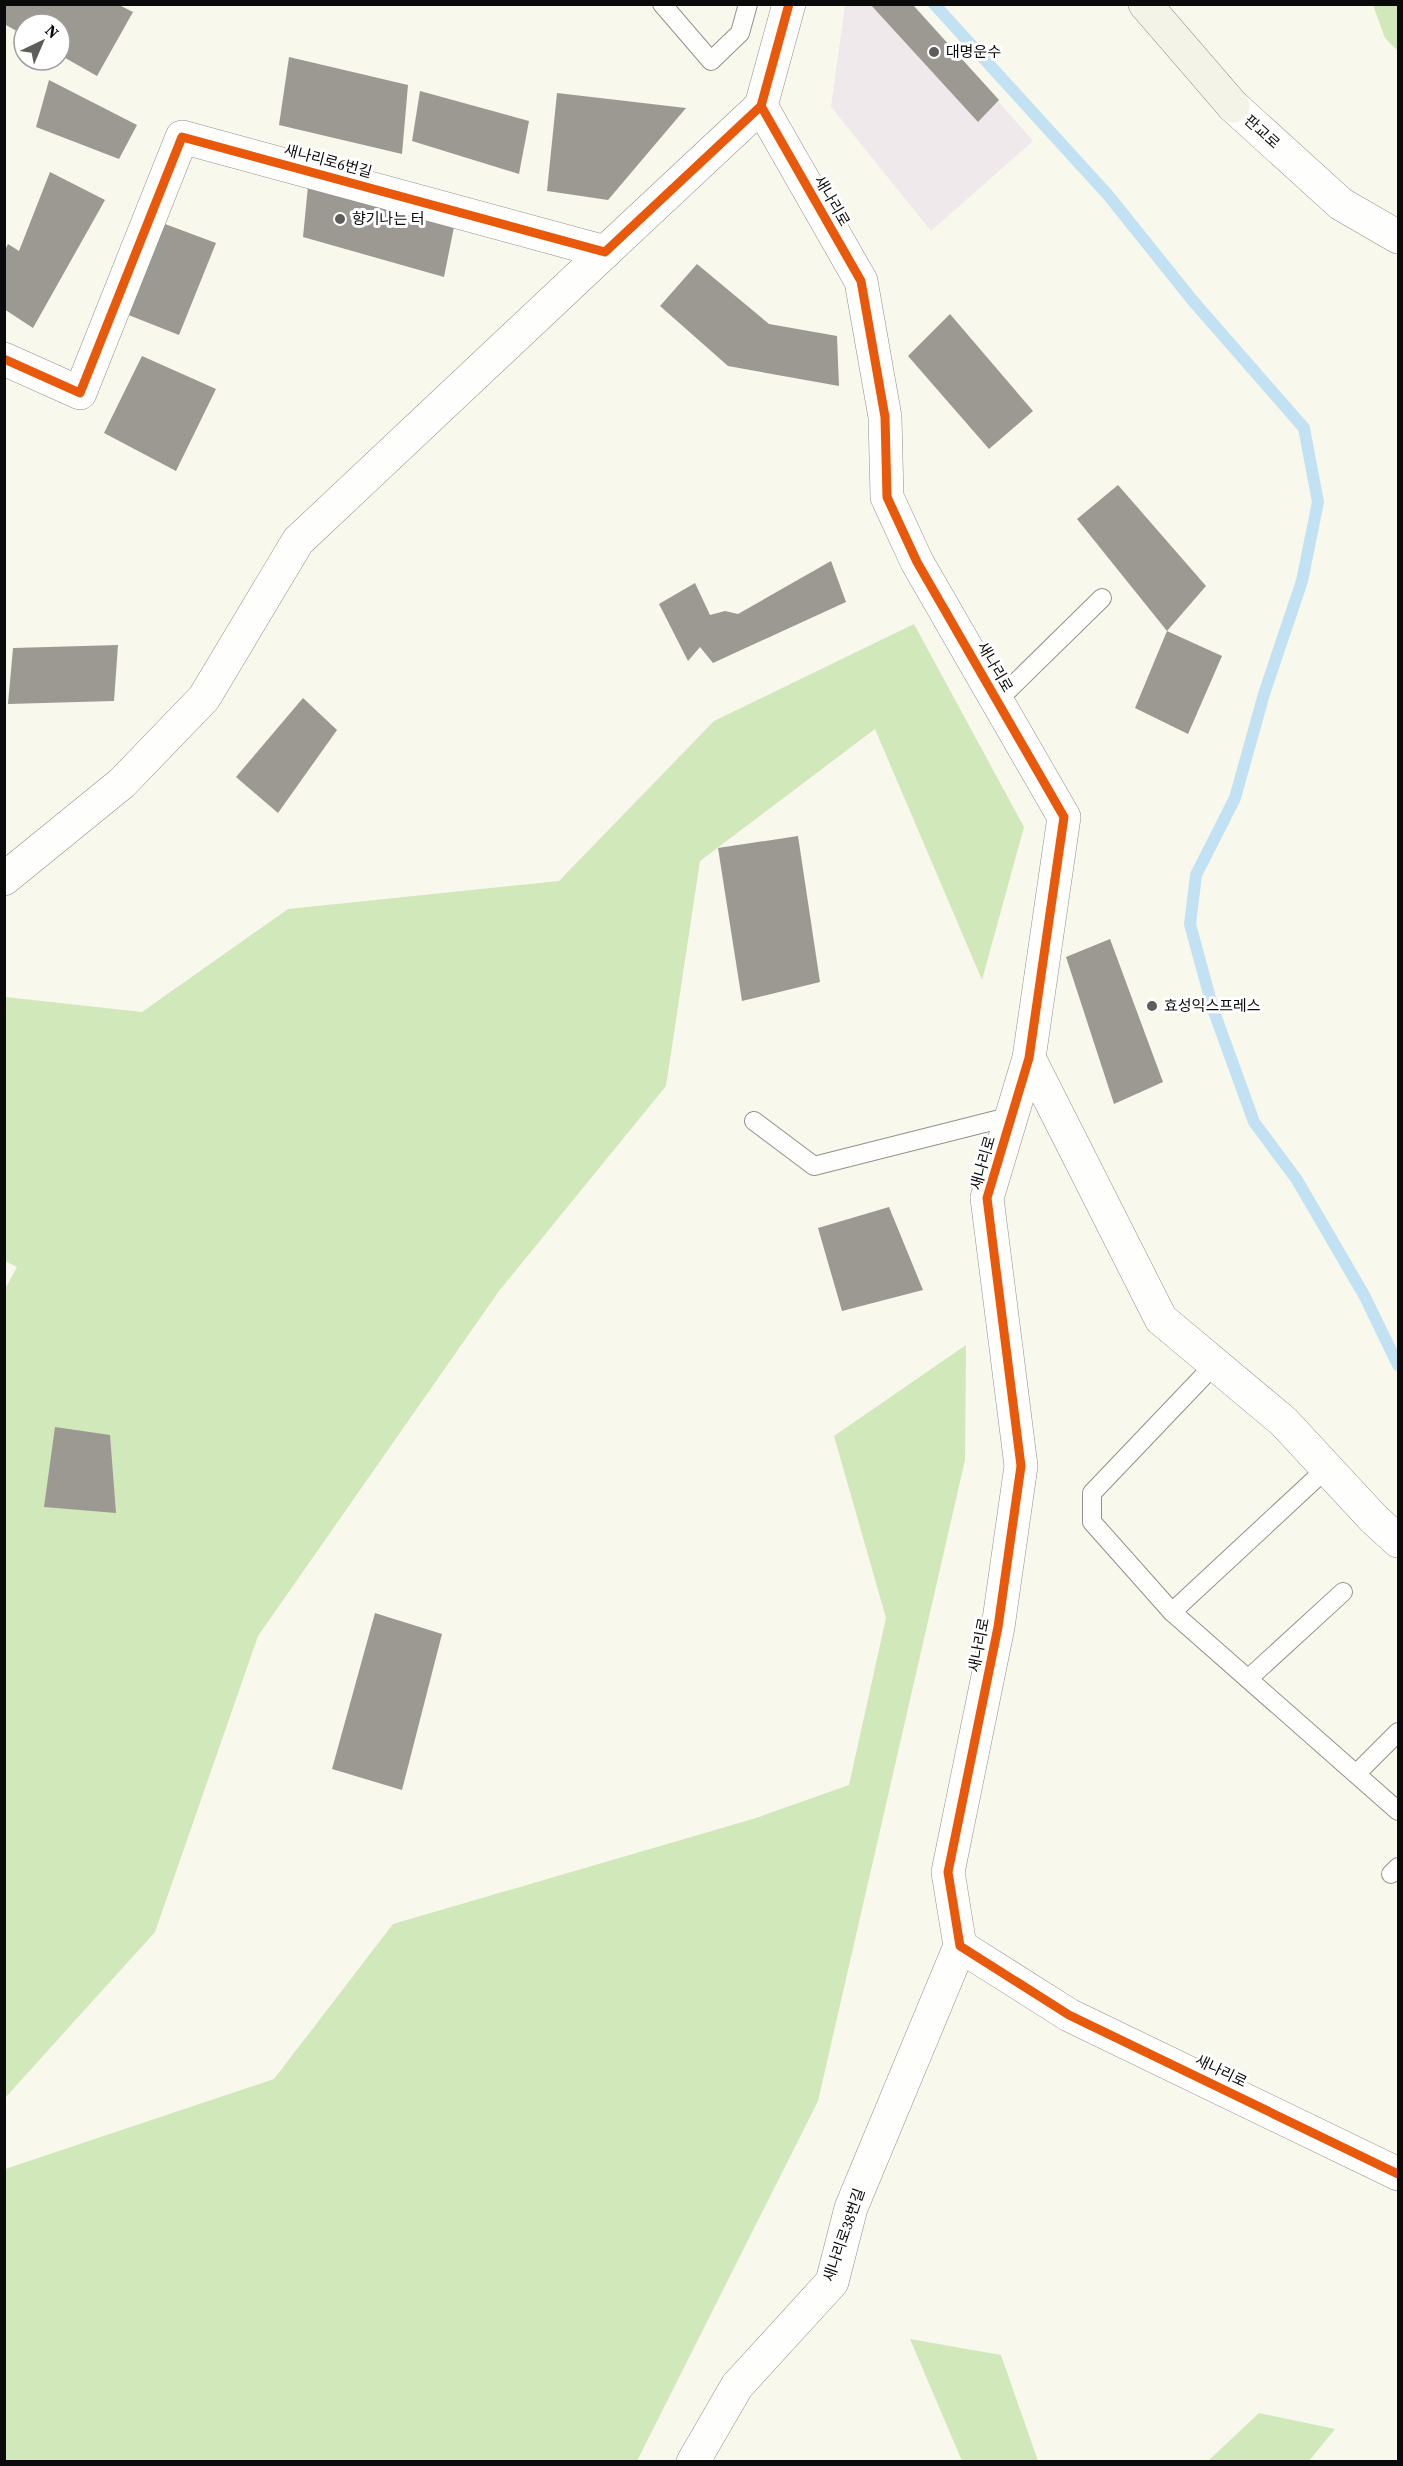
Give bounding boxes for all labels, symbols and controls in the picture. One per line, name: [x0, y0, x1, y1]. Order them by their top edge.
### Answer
north arrow: [12, 12, 72, 72]
text: N: [41, 19, 65, 43]
place label: 대명운수: [946, 41, 1001, 62]
marker: 대명운수: [927, 45, 941, 59]
street label: 판교로: [1240, 110, 1285, 153]
street label: 새나리로6번길: [282, 139, 374, 182]
street label: 새나리로: [810, 172, 855, 230]
place label: 향기나는 터: [352, 208, 425, 229]
marker: 향기나는 터: [333, 212, 347, 226]
street label: 새나리로: [973, 638, 1018, 696]
place label: 효성익스프레스: [1164, 995, 1261, 1016]
marker: 효성익스프레스: [1145, 999, 1159, 1013]
street label: 새나리로: [965, 1133, 1000, 1192]
street label: 새나리로: [963, 1616, 994, 1674]
street label: 새나리로: [1192, 2049, 1251, 2092]
street label: 새나리로38번길: [818, 2185, 869, 2284]

